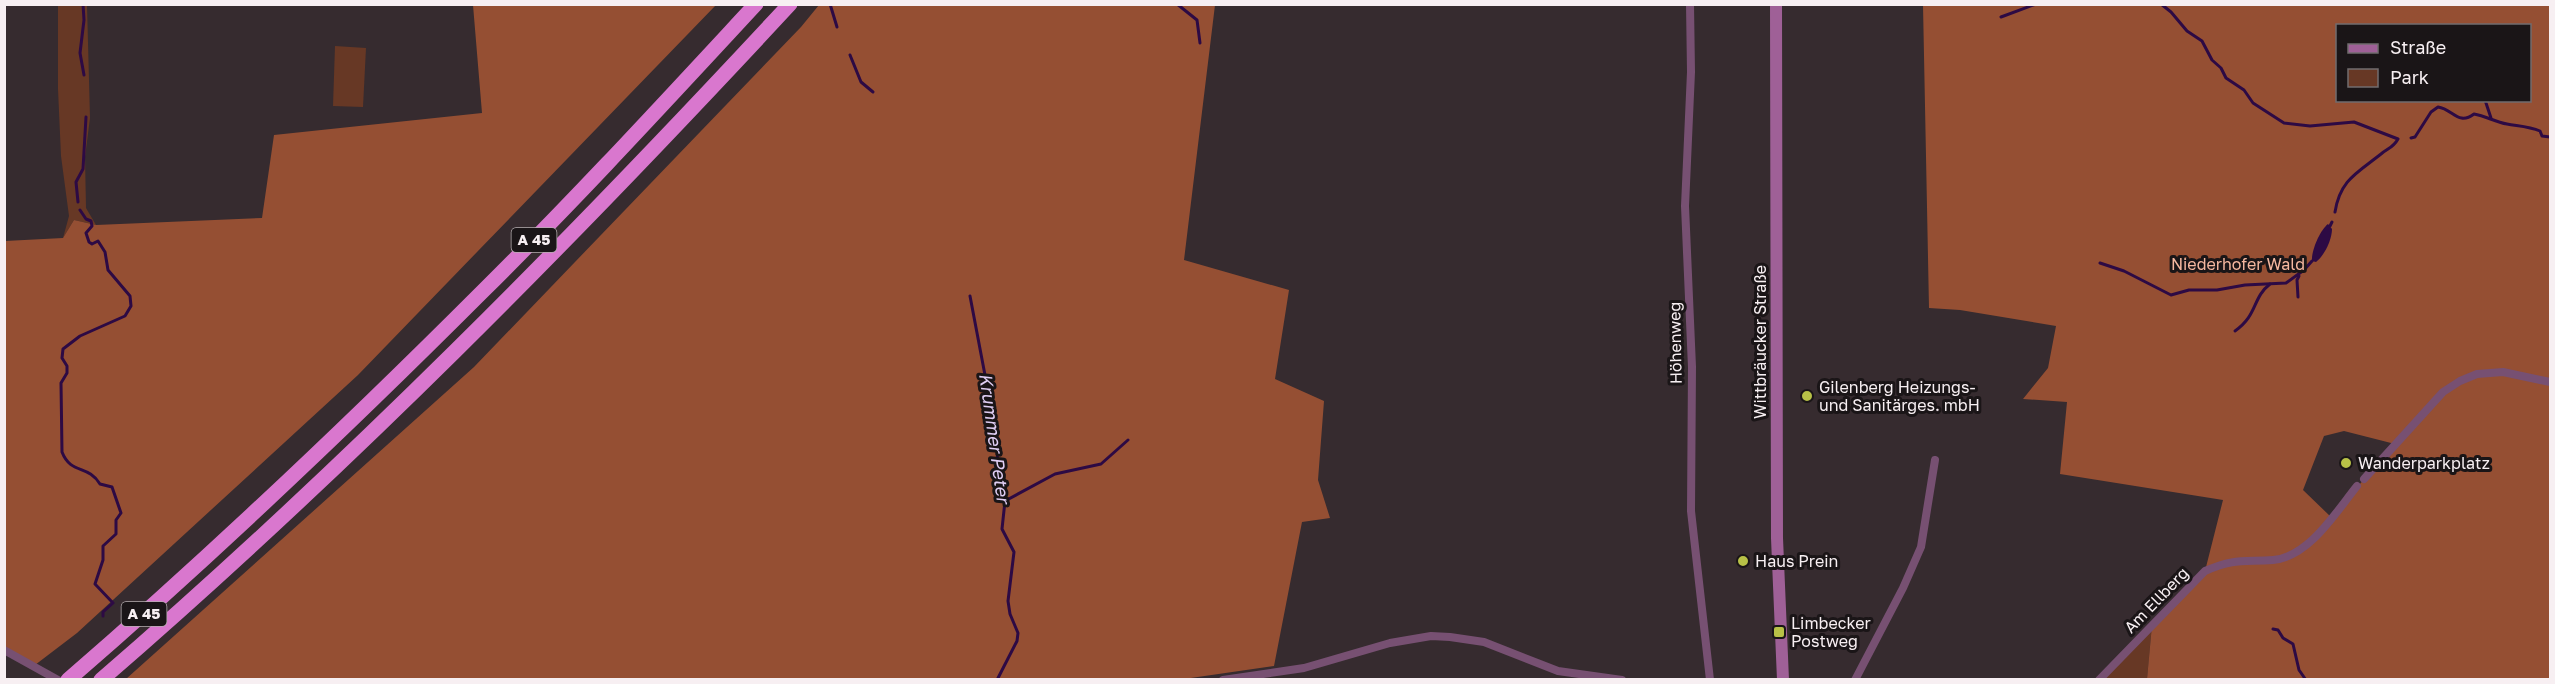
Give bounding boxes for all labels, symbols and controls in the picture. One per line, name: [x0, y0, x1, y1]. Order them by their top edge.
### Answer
legend: [2336, 24, 2531, 102]
text: Straße: [2390, 36, 2446, 58]
text: Park: [2390, 66, 2429, 88]
road number: A 45: [512, 228, 556, 252]
park label: Niederhofer Wald: [2171, 254, 2305, 274]
street label: Wittbräucker Straße: [1750, 265, 1770, 419]
street label: Höhenweg: [1664, 302, 1686, 384]
water label: Krummer Peter: [975, 372, 1015, 507]
place label: Gilenberg Heizungs- und Sanitärges. mbH: [1819, 377, 1980, 415]
marker: Gilenberg Heizungs- und Sanitärges. mbH: [1800, 389, 1814, 403]
place label: Wanderparkplatz: [2358, 453, 2490, 473]
marker: Wanderparkplatz: [2339, 456, 2353, 470]
place label: Haus Prein: [1755, 551, 1838, 571]
marker: Haus Prein: [1736, 554, 1750, 568]
street label: Am Ellberg: [2120, 563, 2192, 637]
road number: A 45: [122, 602, 166, 626]
place label: Limbecker Postweg: [1791, 613, 1871, 651]
marker: Limbecker Postweg: [1772, 625, 1786, 639]

